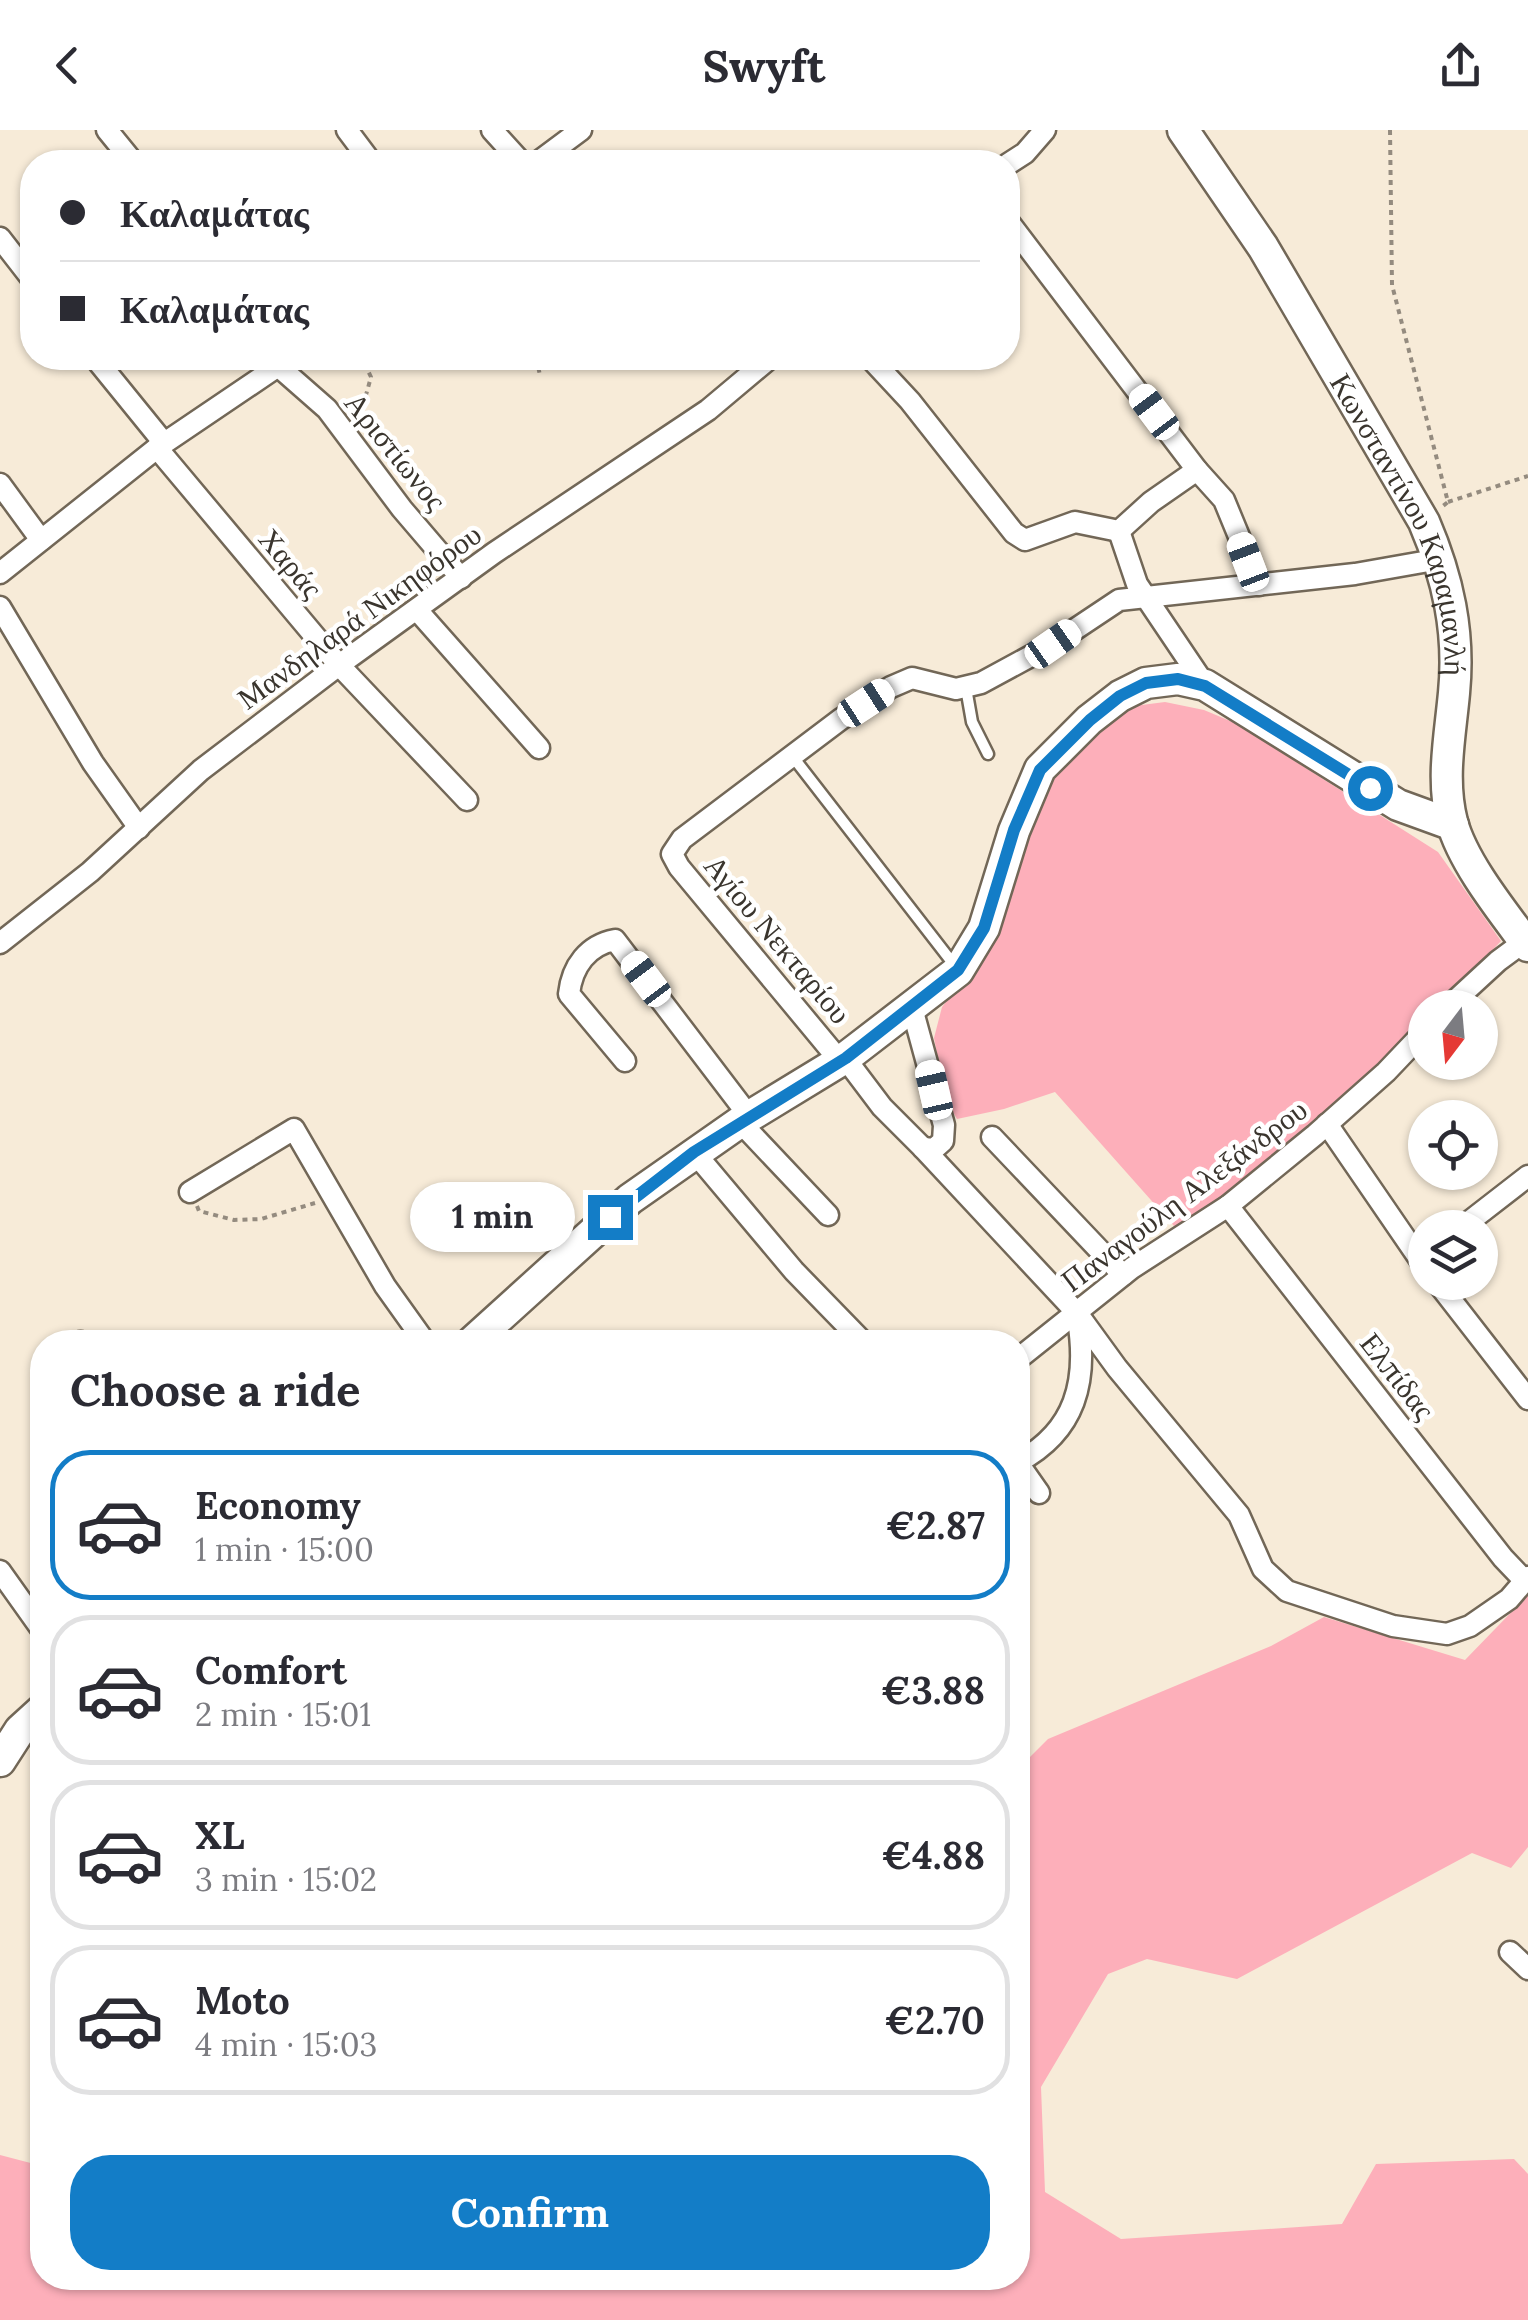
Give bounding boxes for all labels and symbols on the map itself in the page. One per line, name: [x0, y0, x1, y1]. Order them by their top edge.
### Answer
street label: Κωνσταντίνου Καραμανλή: [1322, 366, 1475, 676]
car: [1124, 379, 1184, 445]
street label: Αριστίωνος: [337, 384, 455, 518]
street label: Μανδηλαρά Νικηφόρου: [230, 515, 488, 717]
street label: Χαράς: [251, 520, 331, 606]
car: [1223, 529, 1273, 595]
car: [1020, 615, 1086, 673]
car: [833, 674, 899, 732]
route start: [1348, 766, 1393, 811]
street label: Αγίου Νεκταρίου: [696, 847, 860, 1031]
car: [616, 946, 676, 1012]
north arrow: [1408, 990, 1498, 1080]
car: [913, 1057, 955, 1123]
street label: Παναγούλη Αλεξάνδρου: [1054, 1090, 1314, 1300]
callout: 1 min: [410, 1182, 575, 1252]
route end: [588, 1195, 633, 1240]
street label: Ελπίδας: [1352, 1325, 1444, 1427]

